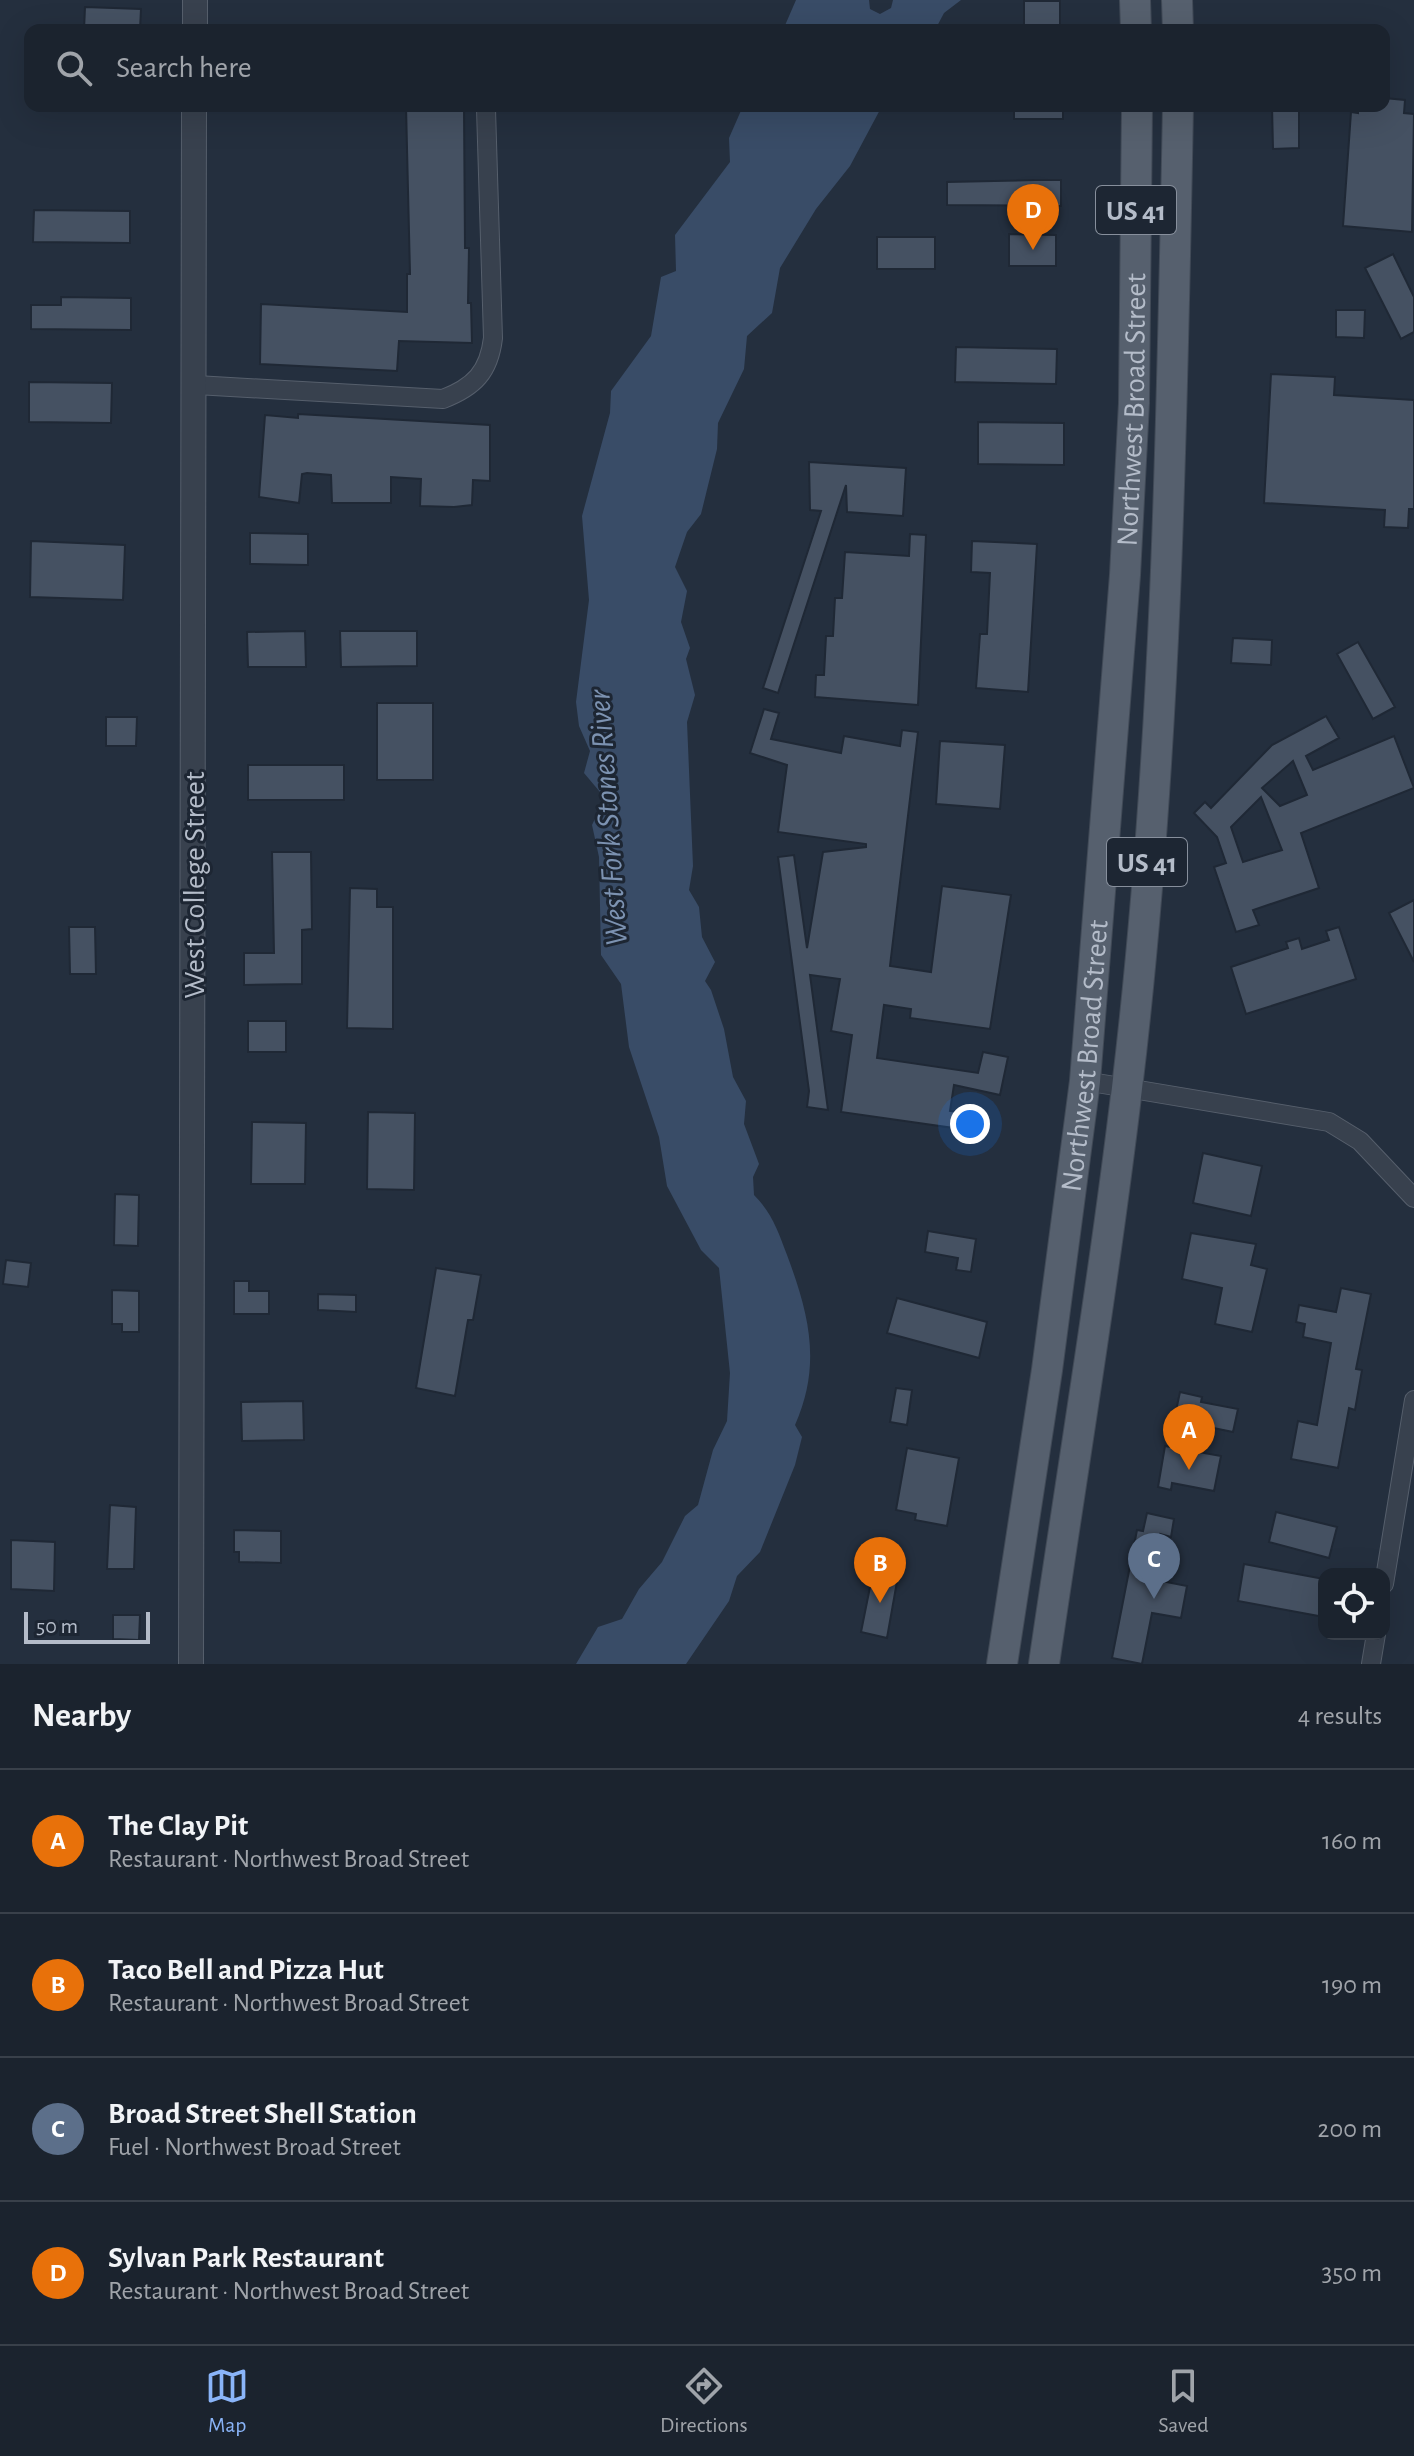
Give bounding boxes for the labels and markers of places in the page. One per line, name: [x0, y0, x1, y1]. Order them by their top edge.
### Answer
pin: D: [1007, 184, 1059, 250]
pin: A: [1163, 1404, 1215, 1470]
pin: C: [1128, 1533, 1180, 1599]
pin: B: [854, 1537, 906, 1603]

